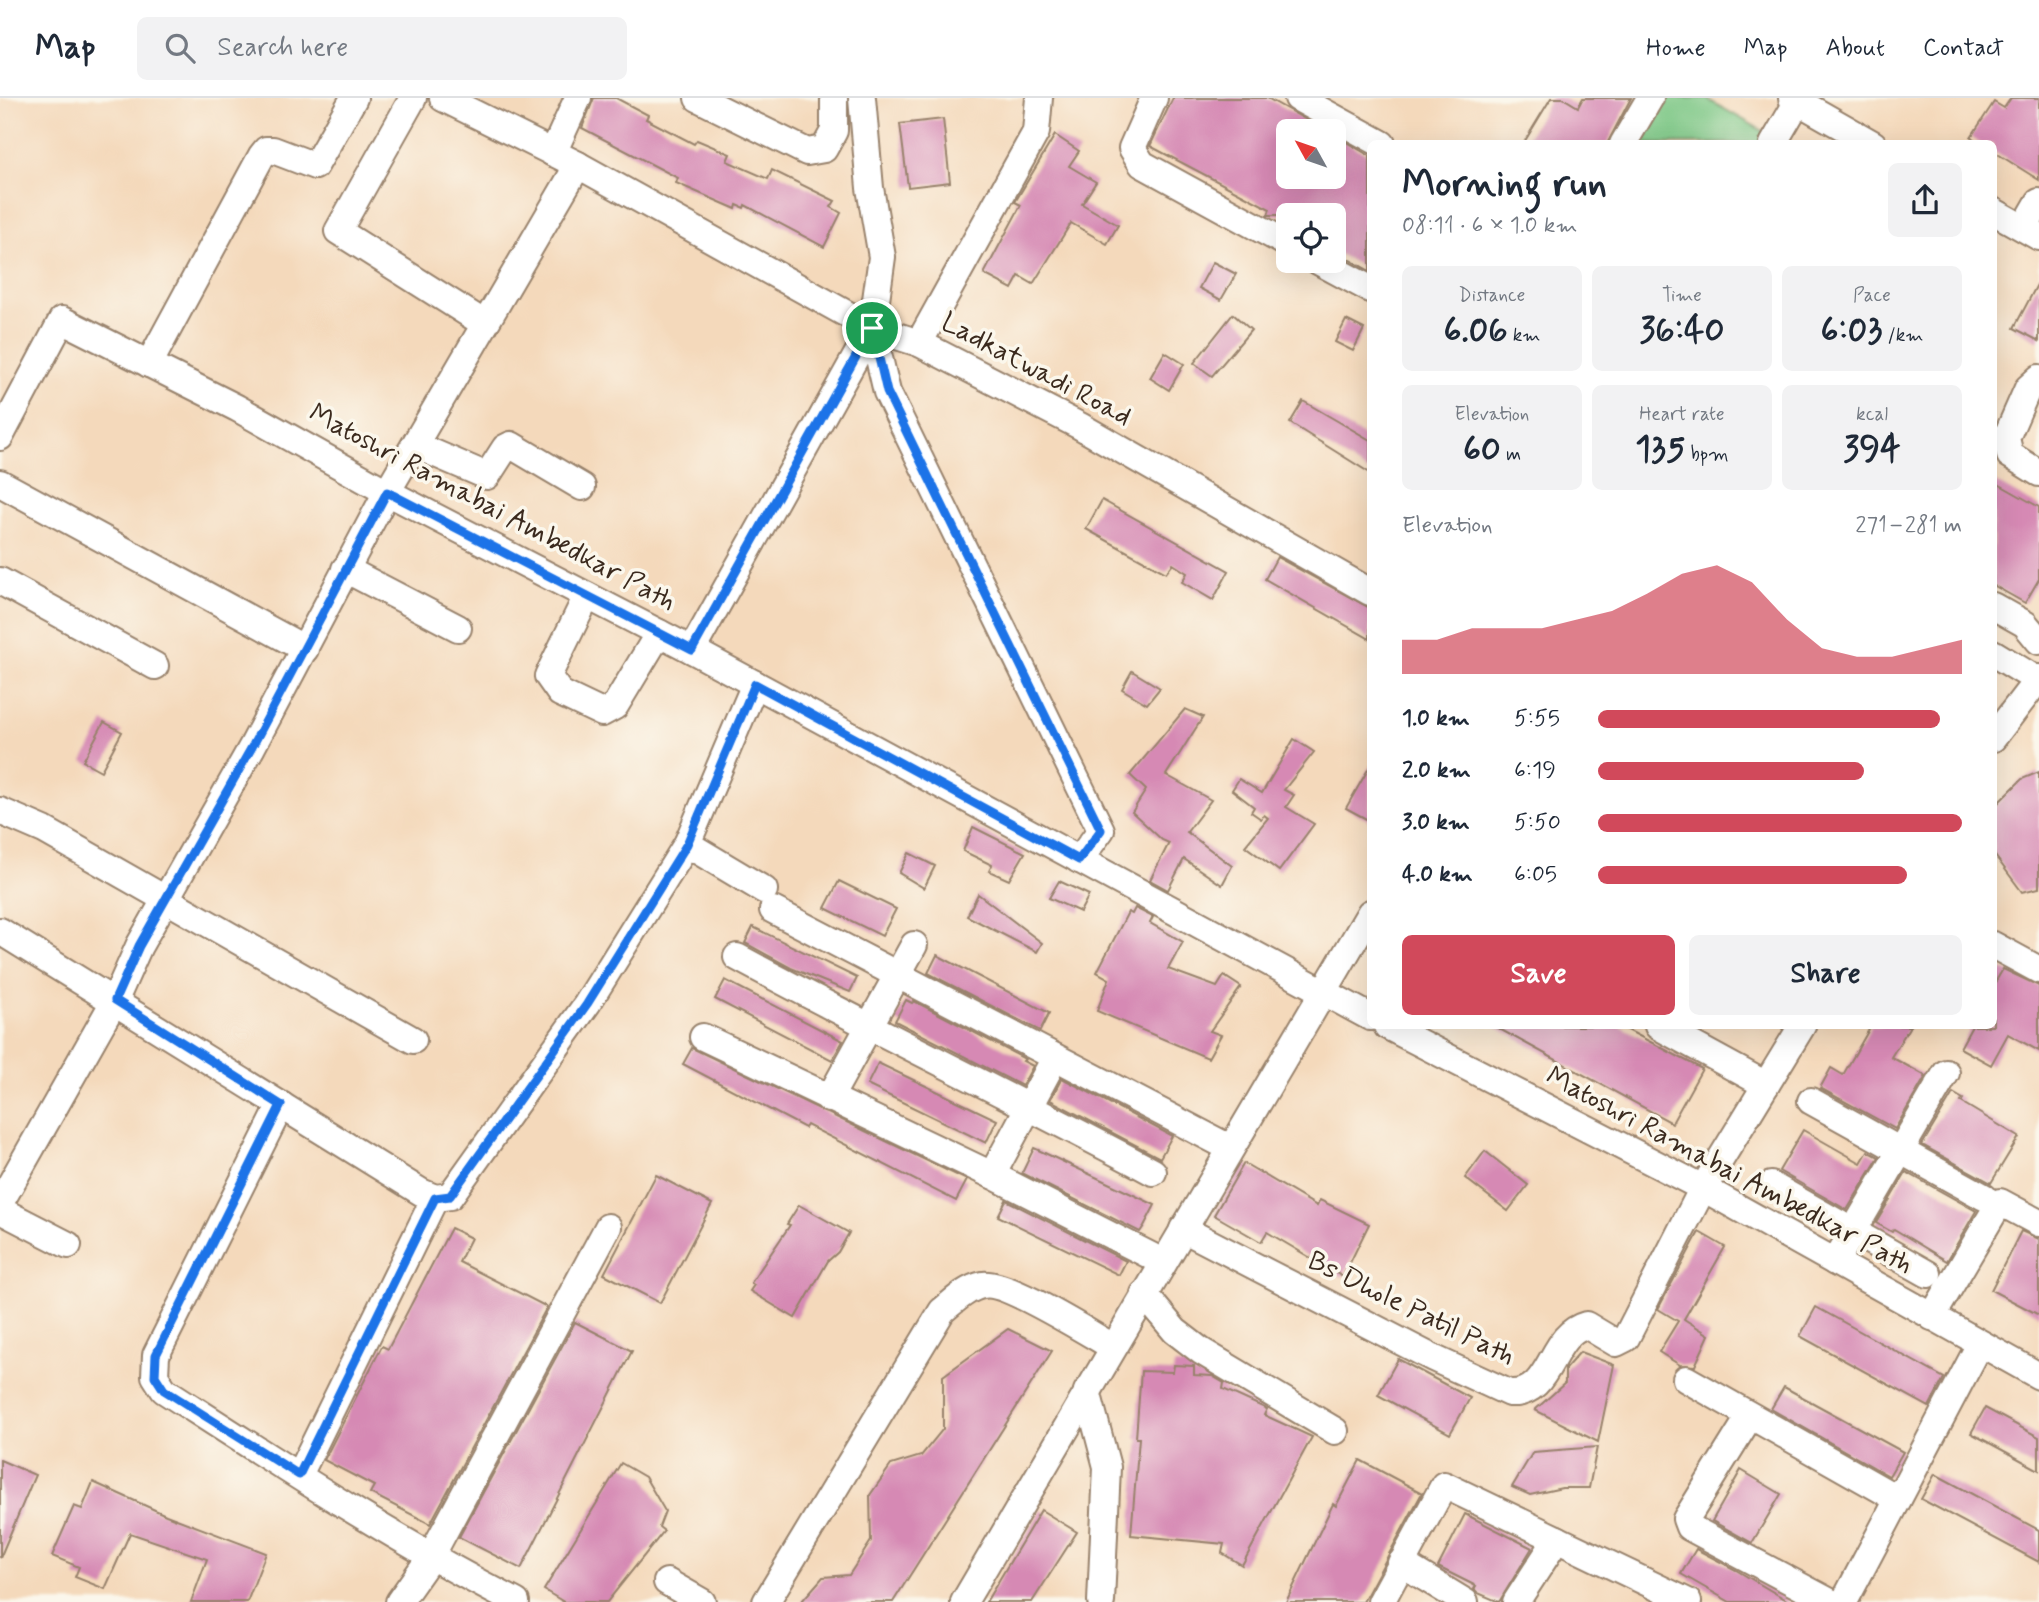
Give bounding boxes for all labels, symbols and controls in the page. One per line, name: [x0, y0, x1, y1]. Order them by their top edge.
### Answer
search box: [137, 17, 627, 80]
text: Map: [35, 26, 95, 70]
icon: search: [161, 29, 199, 67]
text: Search here: [217, 31, 348, 65]
text: Home: [1646, 33, 1706, 64]
text: Map: [1744, 33, 1788, 64]
text: About: [1826, 33, 1885, 64]
text: Contact: [1923, 33, 2004, 64]
north arrow: [1276, 119, 1346, 189]
map controls: [1276, 119, 1346, 273]
text: Morning run: [1402, 160, 1607, 209]
button: share: [1888, 163, 1962, 237]
button: locate: [1276, 203, 1346, 273]
text: 08:11 · 6 × 1.0 km: [1402, 211, 1577, 241]
text: Distance: [1459, 283, 1525, 308]
text: Time: [1662, 283, 1702, 308]
text: Pace: [1853, 283, 1891, 308]
pin: [842, 298, 902, 358]
street label: Ladkatwadi Road: [934, 304, 1138, 436]
text: 6.06: [1444, 308, 1508, 354]
text: 36:40: [1640, 308, 1724, 354]
text: 6:03: [1821, 308, 1882, 354]
icon: arrive: [853, 309, 891, 347]
text: km: [1508, 323, 1540, 348]
text: /km: [1882, 323, 1923, 348]
street label: Matoshri Ramabai Ambedkar Path: [302, 395, 682, 621]
text: Elevation: [1455, 402, 1529, 427]
text: Heart rate: [1639, 402, 1725, 427]
text: kcal: [1856, 402, 1888, 427]
text: 60: [1463, 427, 1501, 473]
text: 135: [1635, 427, 1685, 473]
text: 394: [1843, 427, 1901, 473]
text: m: [1501, 442, 1521, 467]
text: bpm: [1685, 442, 1729, 467]
text: Elevation: [1402, 511, 1493, 541]
text: 271–281 m: [1855, 511, 1962, 541]
text: 1.0 km: [1402, 704, 1470, 734]
text: 5:55: [1514, 704, 1560, 734]
text: 2.0 km: [1402, 756, 1471, 786]
text: 6:19: [1514, 756, 1556, 786]
text: 3.0 km: [1402, 808, 1470, 838]
text: 5:50: [1514, 808, 1561, 838]
text: 4.0 km: [1402, 860, 1473, 890]
text: 6:05: [1514, 860, 1557, 890]
button: Save: [1402, 935, 1675, 1015]
button: Share: [1689, 935, 1962, 1015]
street label: Matoshri Ramabai Ambedkar Path: [1539, 1058, 1919, 1284]
street label: Bs Dhole Patil Path: [1301, 1243, 1521, 1375]

